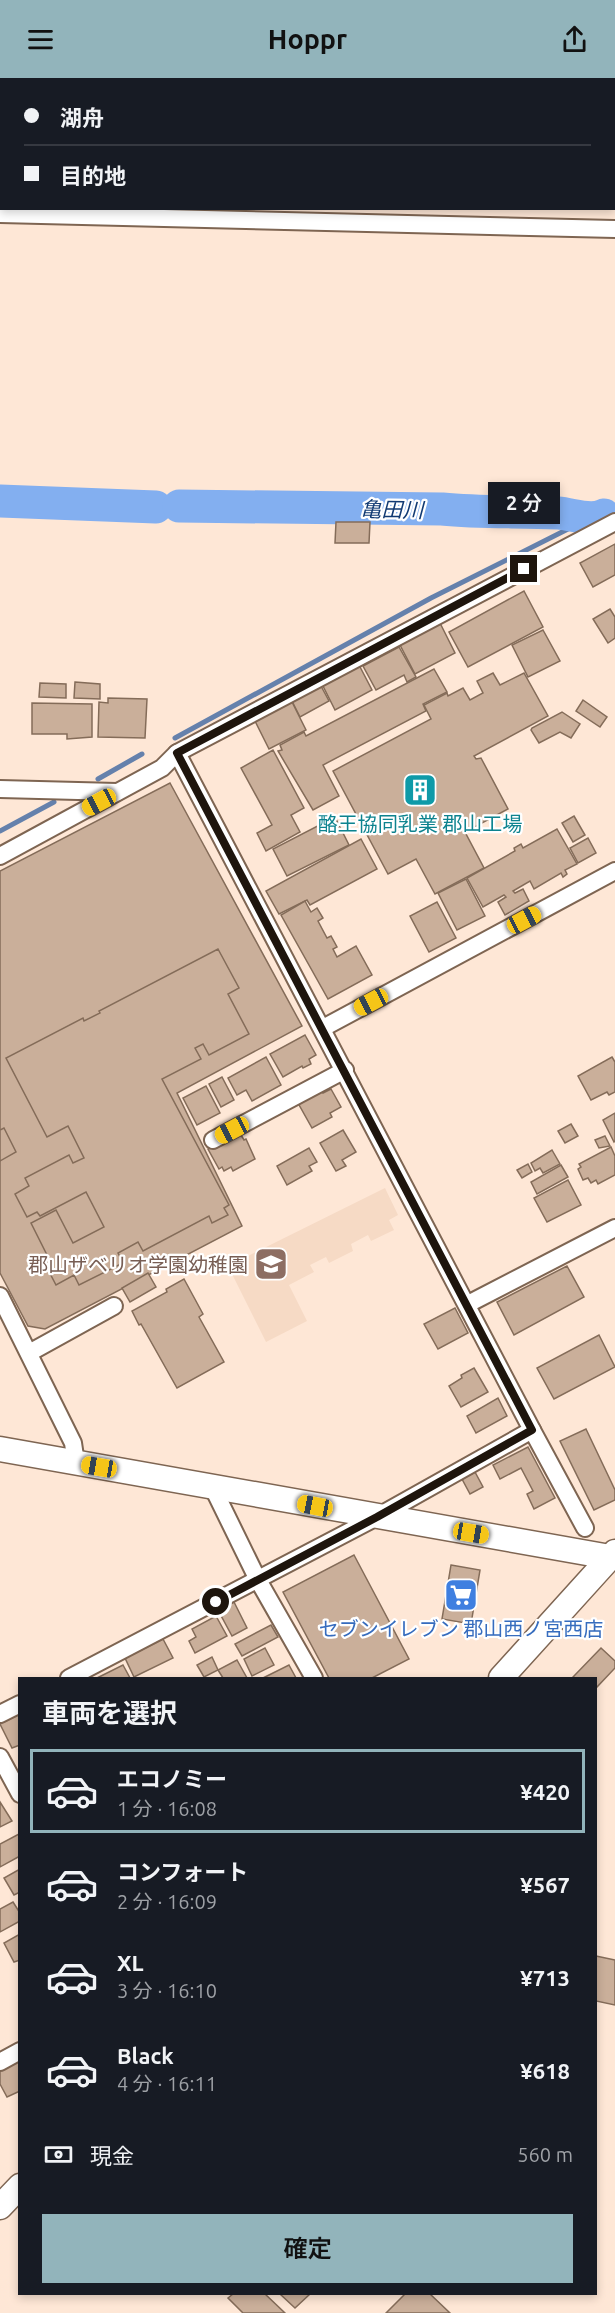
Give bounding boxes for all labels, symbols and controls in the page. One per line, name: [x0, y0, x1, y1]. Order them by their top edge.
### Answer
icon: menu: [24, 23, 57, 56]
icon: share: [558, 23, 591, 56]
text: Hoppr: [268, 24, 347, 54]
text: 湖舟: [60, 105, 104, 130]
text: 目的地: [60, 163, 126, 188]
callout: 2 分: [488, 482, 560, 524]
text: 2 分: [506, 491, 542, 514]
water label: 亀田川: [360, 496, 426, 522]
route end: [510, 555, 537, 582]
building icon: 酪王協同乳業 郡山工場: [402, 772, 438, 808]
car: [79, 786, 119, 818]
place label: 酪王協同乳業 郡山工場: [318, 812, 522, 835]
car: [504, 904, 544, 936]
car: [351, 986, 391, 1018]
car: [212, 1114, 252, 1146]
school or university icon: 郡山ザベリオ学園幼稚園: [253, 1246, 289, 1282]
place label: 郡山ザベリオ学園幼稚園: [28, 1253, 248, 1276]
car: [80, 1455, 118, 1479]
car: [296, 1494, 334, 1518]
car: [452, 1521, 490, 1545]
supermarket icon: セブンイレブン 郡山西ノ宮西店: [443, 1577, 479, 1613]
route start: [202, 1588, 229, 1615]
place label: セブンイレブン 郡山西ノ宮西店: [319, 1617, 603, 1640]
text: 車両を選択: [42, 1698, 177, 1728]
icon: car: [45, 1764, 99, 1818]
text: エコノミー: [117, 1766, 227, 1791]
text: ¥420: [520, 1779, 570, 1804]
text: 1 分 · 16:08: [117, 1797, 217, 1820]
icon: car: [45, 1857, 99, 1911]
text: コンフォート: [117, 1859, 248, 1884]
text: ¥567: [520, 1872, 570, 1897]
text: 2 分 · 16:09: [117, 1890, 217, 1913]
icon: car: [45, 1950, 99, 2004]
text: XL: [117, 1950, 144, 1975]
text: ¥713: [520, 1965, 570, 1990]
text: 3 分 · 16:10: [117, 1979, 217, 2002]
icon: car: [45, 2043, 99, 2097]
text: Black: [117, 2043, 174, 2068]
text: ¥618: [520, 2058, 570, 2083]
text: 4 分 · 16:11: [117, 2072, 217, 2095]
icon: cash: [42, 2138, 75, 2171]
text: 現金: [90, 2143, 134, 2168]
text: 560 m: [517, 2143, 573, 2166]
button: 確定: [42, 2214, 573, 2283]

